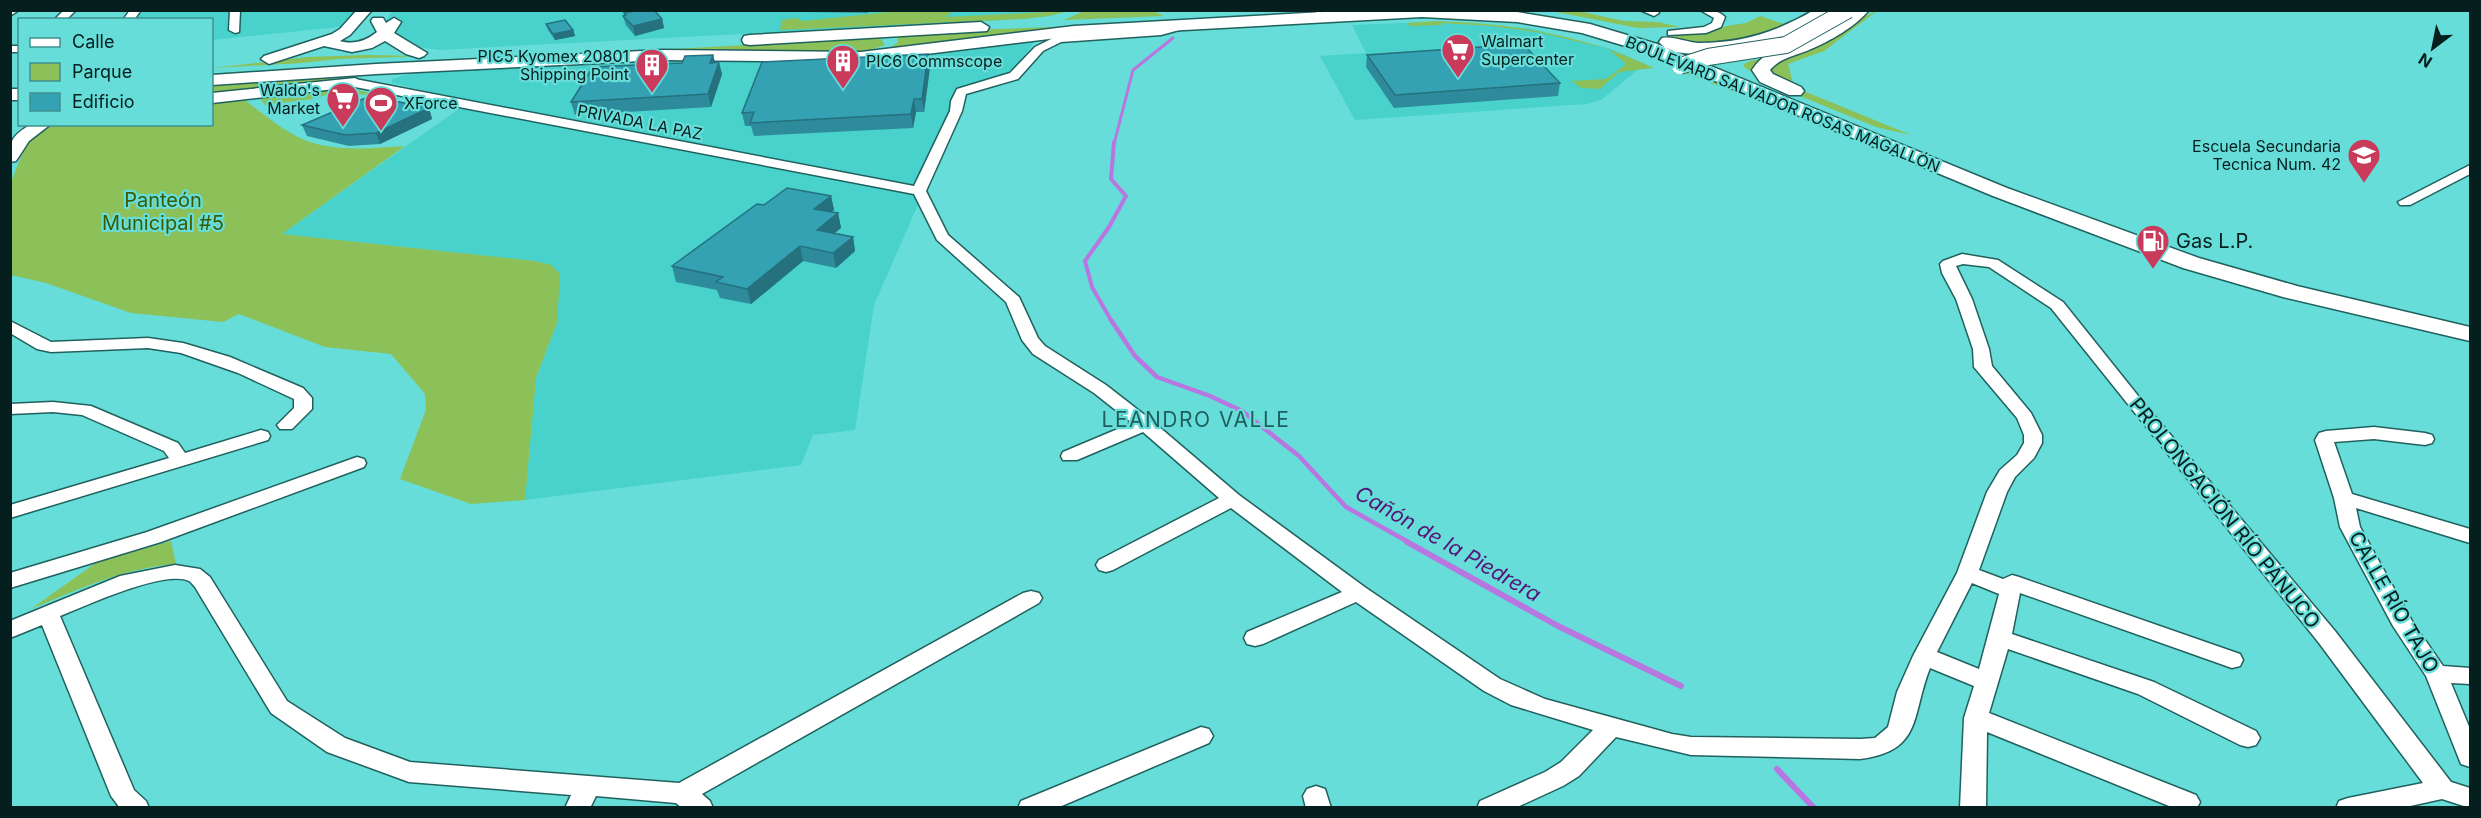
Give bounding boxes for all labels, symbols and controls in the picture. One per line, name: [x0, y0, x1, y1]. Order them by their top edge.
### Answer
legend: [18, 18, 213, 126]
north arrow: [2403, 18, 2463, 78]
text: Calle: [72, 31, 114, 52]
place label: Walmart Supercenter: [1481, 31, 1574, 69]
supermarket icon: Walmart Supercenter: [1440, 32, 1476, 79]
street label: BOULEVARD SALVADOR ROSAS MAGALLÓN: [1623, 32, 1943, 176]
building icon: PIC6 Commscope: [825, 43, 861, 90]
place label: PIC5 Kyomex 20801 Shipping Point: [478, 46, 629, 84]
building icon: PIC5 Kyomex 20801 Shipping Point: [634, 47, 670, 94]
text: N: [2415, 49, 2436, 72]
place label: PIC6 Commscope: [866, 51, 1002, 71]
text: Parque: [72, 61, 132, 82]
place label: Waldo's Market: [260, 80, 320, 118]
supermarket icon: Waldo's Market: [325, 81, 361, 128]
sports icon: XForce: [363, 85, 399, 132]
text: Edificio: [72, 91, 135, 112]
place label: XForce: [404, 93, 458, 113]
street label: PRIVADA LA PAZ: [576, 100, 704, 144]
place label: Escuela Secundaria Tecnica Num. 42: [2192, 136, 2341, 174]
school or university icon: Escuela Secundaria Tecnica Num. 42: [2346, 137, 2382, 184]
park label: Panteón Municipal #5: [102, 188, 224, 235]
fuel station icon: Gas L.P.: [2135, 223, 2171, 270]
place label: Gas L.P.: [2176, 229, 2253, 253]
street label: PROLONGACIÓN RÍO PÁNUCO: [2125, 392, 2326, 633]
district label: LEANDRO VALLE: [1102, 407, 1290, 432]
water label: Cañón de la Piedrera: [1351, 480, 1545, 607]
street label: CALLE RÍO TAJO: [2344, 527, 2445, 677]

